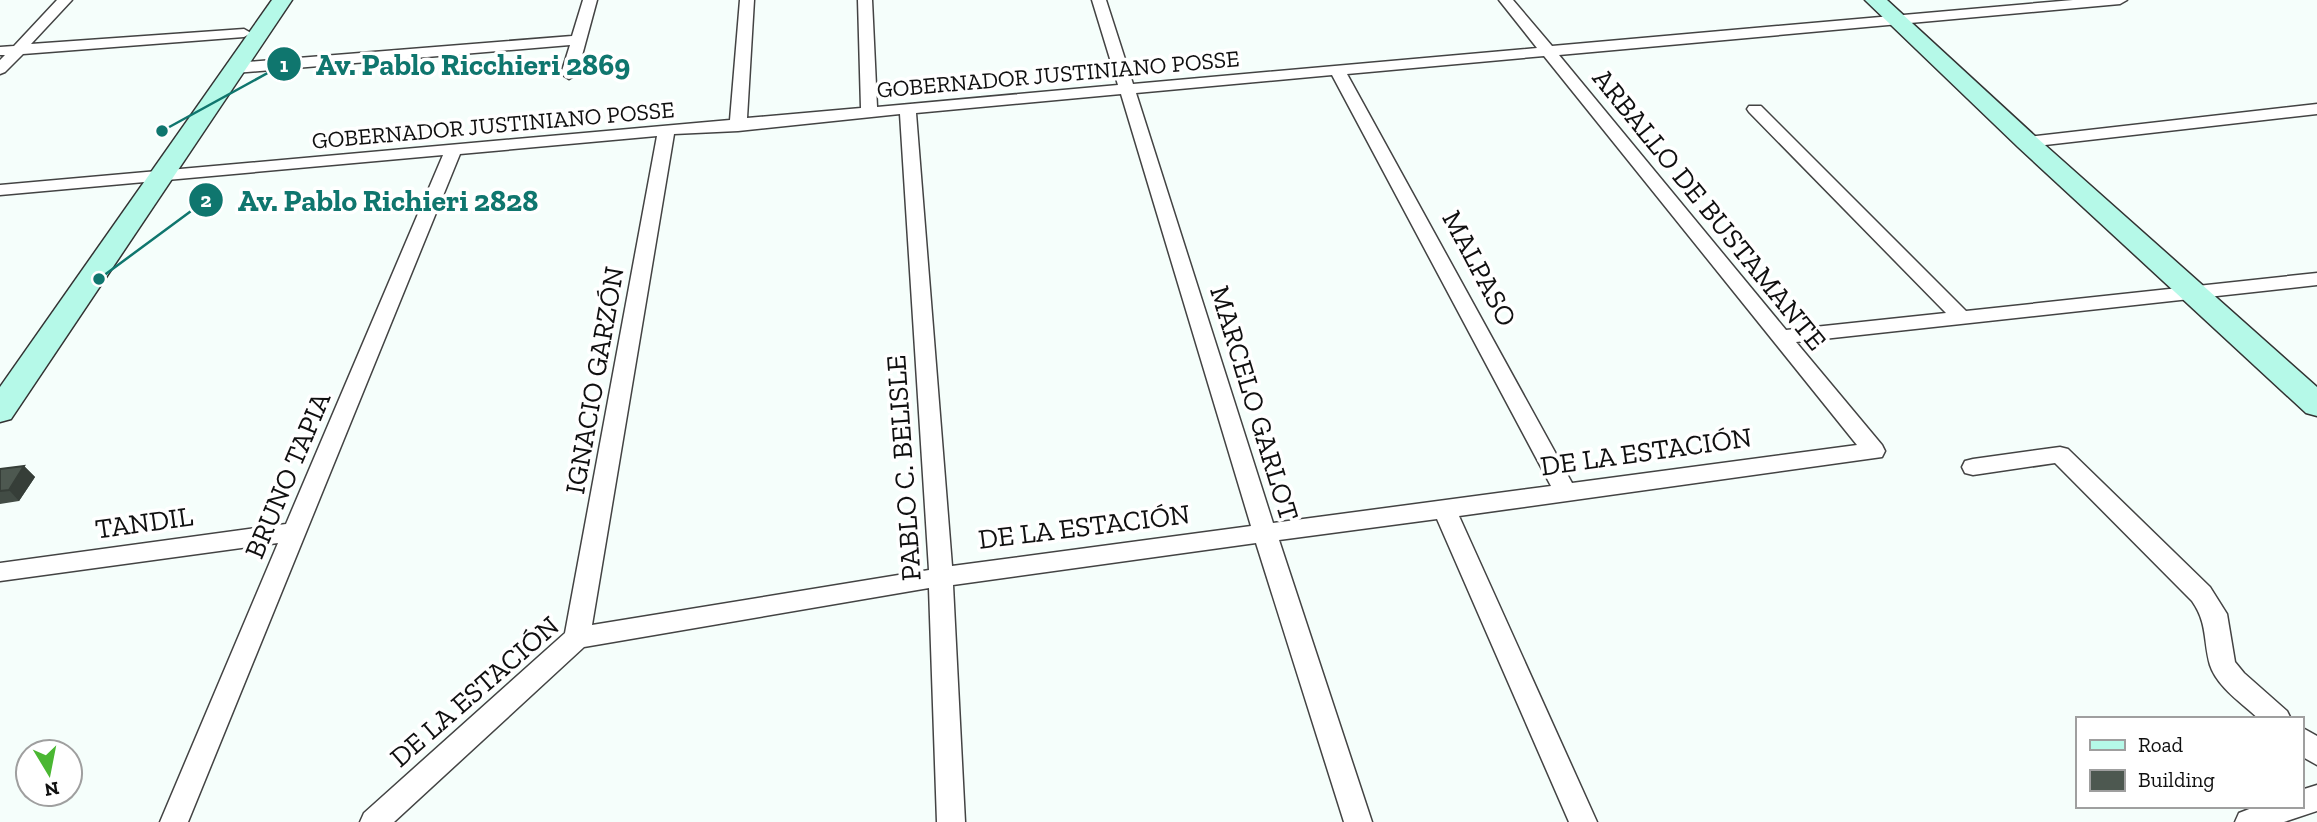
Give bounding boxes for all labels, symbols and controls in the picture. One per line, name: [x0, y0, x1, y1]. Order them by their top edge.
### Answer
callout: Av. Pablo Ricchieri 2869: [266, 39, 644, 90]
street label: GOBERNADOR JUSTINIANO POSSE: [875, 44, 1241, 104]
text: Av. Pablo Ricchieri 2869: [316, 47, 630, 83]
text: 1: [280, 52, 289, 77]
street label: ARBALLO DE BUSTAMANTE: [1586, 62, 1833, 357]
street label: GOBERNADOR JUSTINIANO POSSE: [310, 95, 676, 155]
callout: Av. Pablo Richieri 2828: [189, 175, 553, 226]
text: Av. Pablo Richieri 2828: [238, 183, 538, 219]
text: 2: [200, 187, 212, 212]
street label: MALPASO: [1435, 205, 1524, 332]
street label: IGNACIO GARZÓN: [558, 264, 631, 496]
street label: MARCELO GARLOT: [1203, 282, 1306, 525]
street label: PABLO C. BELISLE: [879, 354, 928, 582]
street label: BRUNO TAPIA: [238, 386, 338, 563]
street label: DE LA ESTACIÓN: [1538, 420, 1754, 483]
street label: DE LA ESTACIÓN: [976, 497, 1192, 556]
street label: TANDIL: [93, 499, 195, 546]
street label: DE LA ESTACIÓN: [383, 609, 566, 774]
legend: [2076, 717, 2303, 808]
text: Road: [2138, 732, 2184, 757]
north arrow: [14, 738, 84, 808]
text: Building: [2138, 767, 2215, 792]
text: N: [43, 777, 61, 802]

